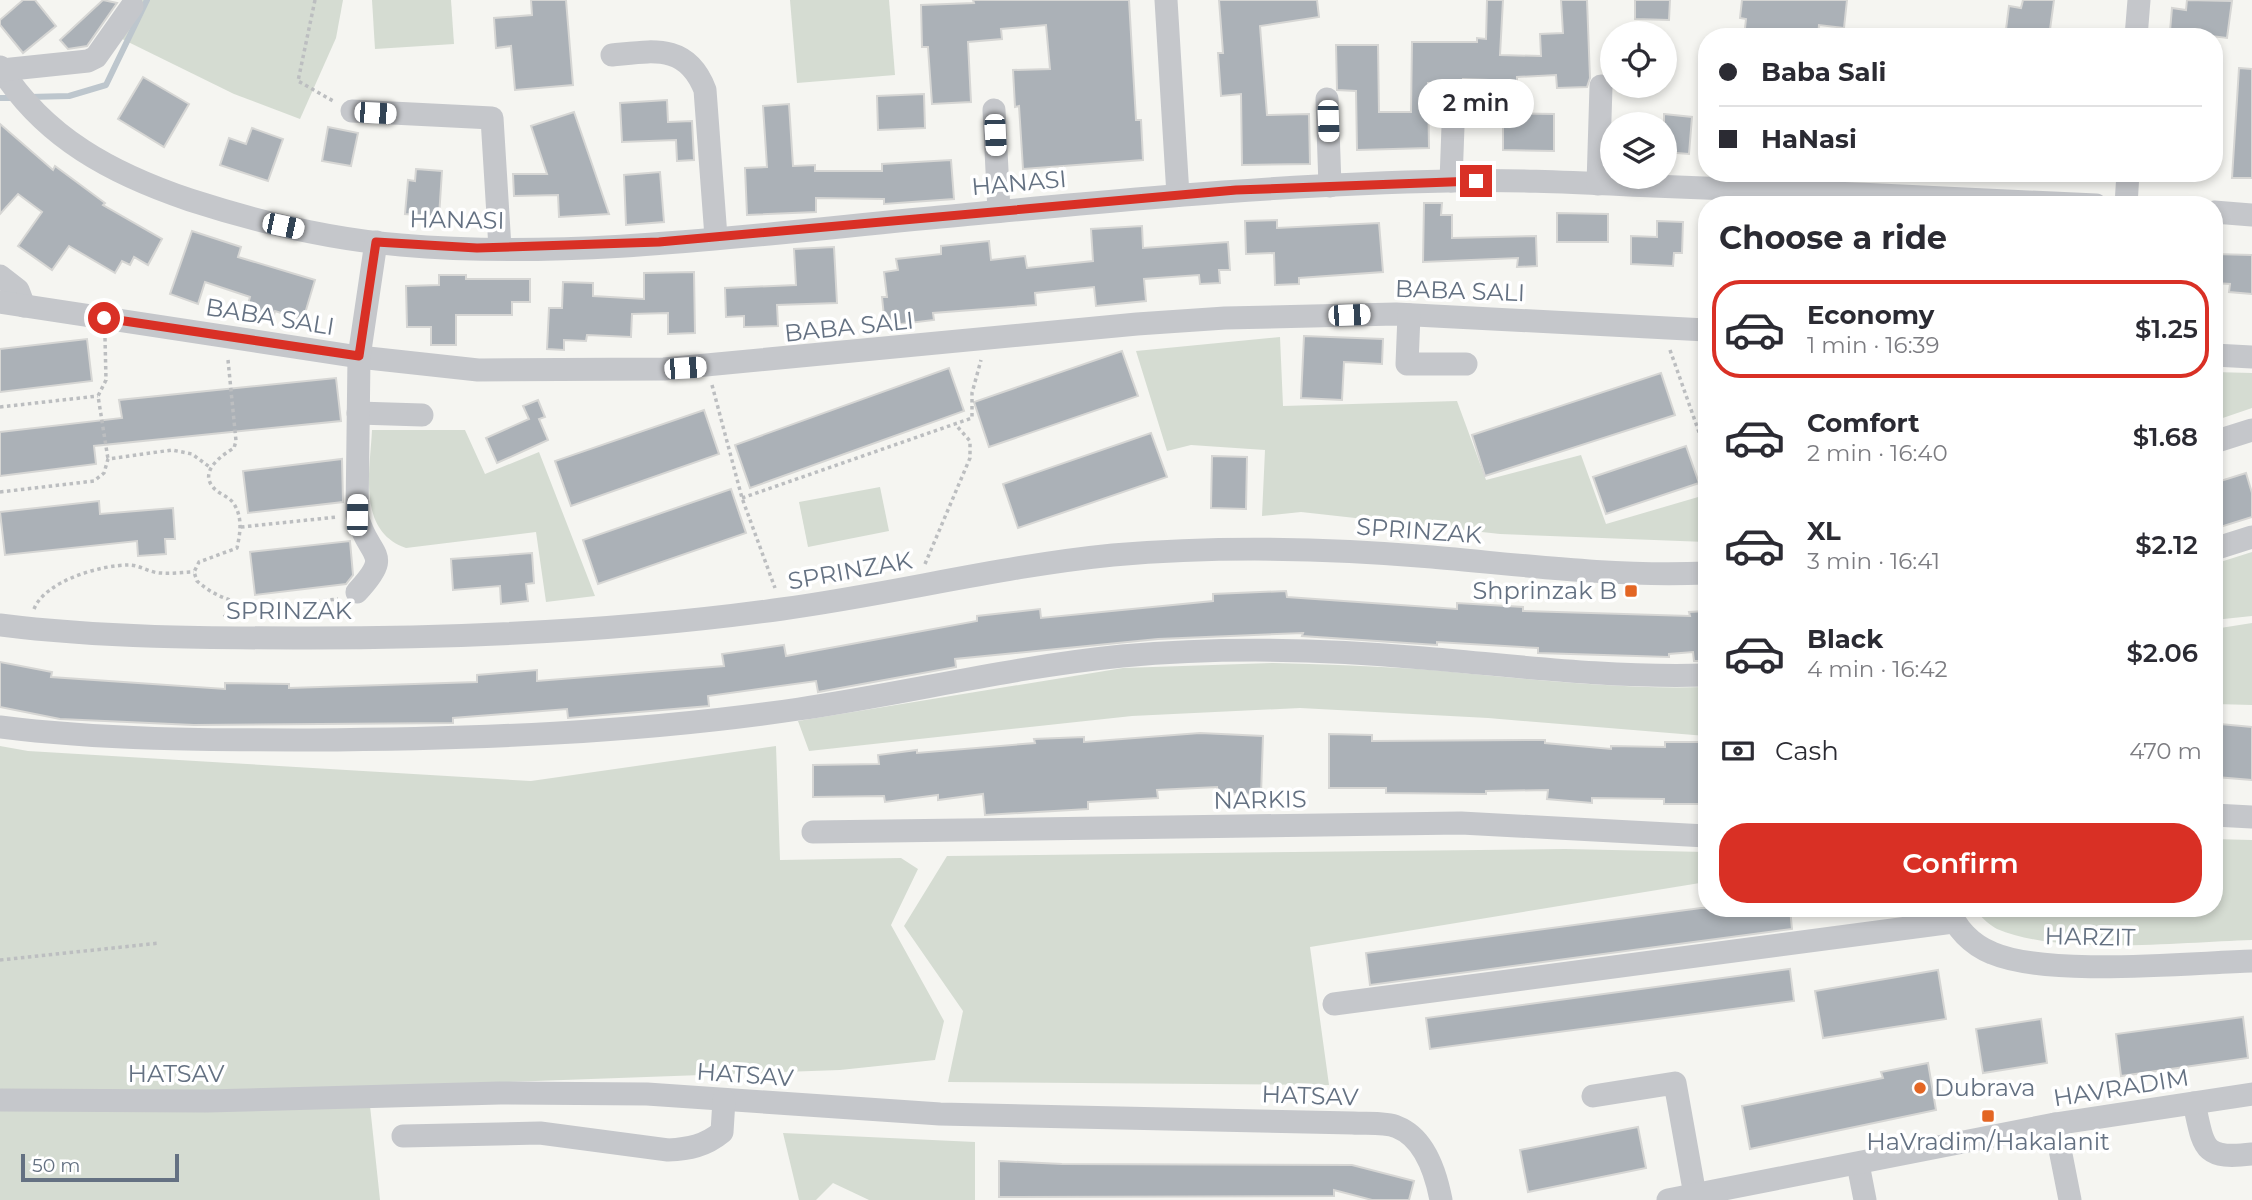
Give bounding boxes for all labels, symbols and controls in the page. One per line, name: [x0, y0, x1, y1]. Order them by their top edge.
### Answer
map controls: [1600, 21, 1677, 189]
button: locate: [1600, 21, 1677, 98]
text: Baba Sali: [1761, 56, 1886, 88]
callout: 2 min: [1418, 80, 1534, 128]
text: 2 min: [1443, 89, 1509, 117]
car: [1317, 100, 1340, 142]
car: [354, 101, 397, 125]
button: layers: [1600, 112, 1677, 189]
car: [984, 113, 1007, 157]
text: HaNasi: [1761, 123, 1857, 155]
street label: HANASI: [970, 164, 1068, 201]
route end: [1460, 165, 1492, 197]
street label: HANASI: [409, 204, 505, 235]
car: [261, 211, 306, 241]
text: Choose a ride: [1719, 218, 1947, 257]
street label: BABA SALI: [1395, 274, 1526, 307]
street label: BABA SALI: [204, 292, 337, 341]
icon: car: [1723, 298, 1786, 361]
text: Economy: [1807, 299, 1934, 331]
route start: [88, 302, 120, 334]
car: [1328, 304, 1371, 326]
street label: BABA SALI: [783, 305, 915, 348]
text: $1.25: [2135, 313, 2198, 345]
text: 1 min · 16:39: [1807, 331, 1939, 359]
car: [664, 356, 707, 380]
icon: car: [1723, 406, 1786, 469]
text: Comfort: [1807, 407, 1919, 439]
text: $1.68: [2133, 421, 2198, 453]
text: 2 min · 16:40: [1807, 439, 1948, 467]
car: [347, 494, 368, 536]
street label: SPRINZAK: [1355, 512, 1483, 549]
icon: car: [1723, 514, 1786, 577]
text: XL: [1807, 515, 1841, 547]
text: $2.12: [2135, 529, 2198, 561]
street label: SPRINZAK: [785, 545, 914, 596]
text: 3 min · 16:41: [1807, 547, 1940, 575]
place label: Shprinzak B: [1472, 576, 1617, 605]
marker: Shprinzak B: [1623, 583, 1639, 599]
street label: SPRINZAK: [226, 596, 352, 625]
icon: car: [1723, 622, 1786, 685]
text: Black: [1807, 623, 1883, 655]
text: $2.06: [2126, 637, 2198, 669]
text: 4 min · 16:42: [1807, 655, 1948, 683]
icon: cash: [1719, 732, 1757, 770]
text: Cash: [1775, 735, 1839, 767]
text: 470 m: [2129, 737, 2202, 765]
street label: NARKIS: [1213, 784, 1307, 815]
button: Confirm: [1719, 823, 2202, 903]
street label: HARZIT: [2044, 921, 2136, 952]
street label: HATSAV: [696, 1057, 795, 1092]
street label: HATSAV: [127, 1059, 225, 1088]
street label: HAVRADIM: [2051, 1062, 2191, 1113]
place label: Dubrava: [1934, 1073, 2036, 1102]
street label: HATSAV: [1261, 1079, 1359, 1112]
marker: Dubrava: [1912, 1080, 1928, 1096]
marker: HaVradim/Hakalanit: [1980, 1108, 1996, 1124]
place label: HaVradim/Hakalanit: [1866, 1127, 2110, 1156]
scale bar: [21, 1151, 178, 1183]
text: 50 m: [32, 1154, 80, 1177]

